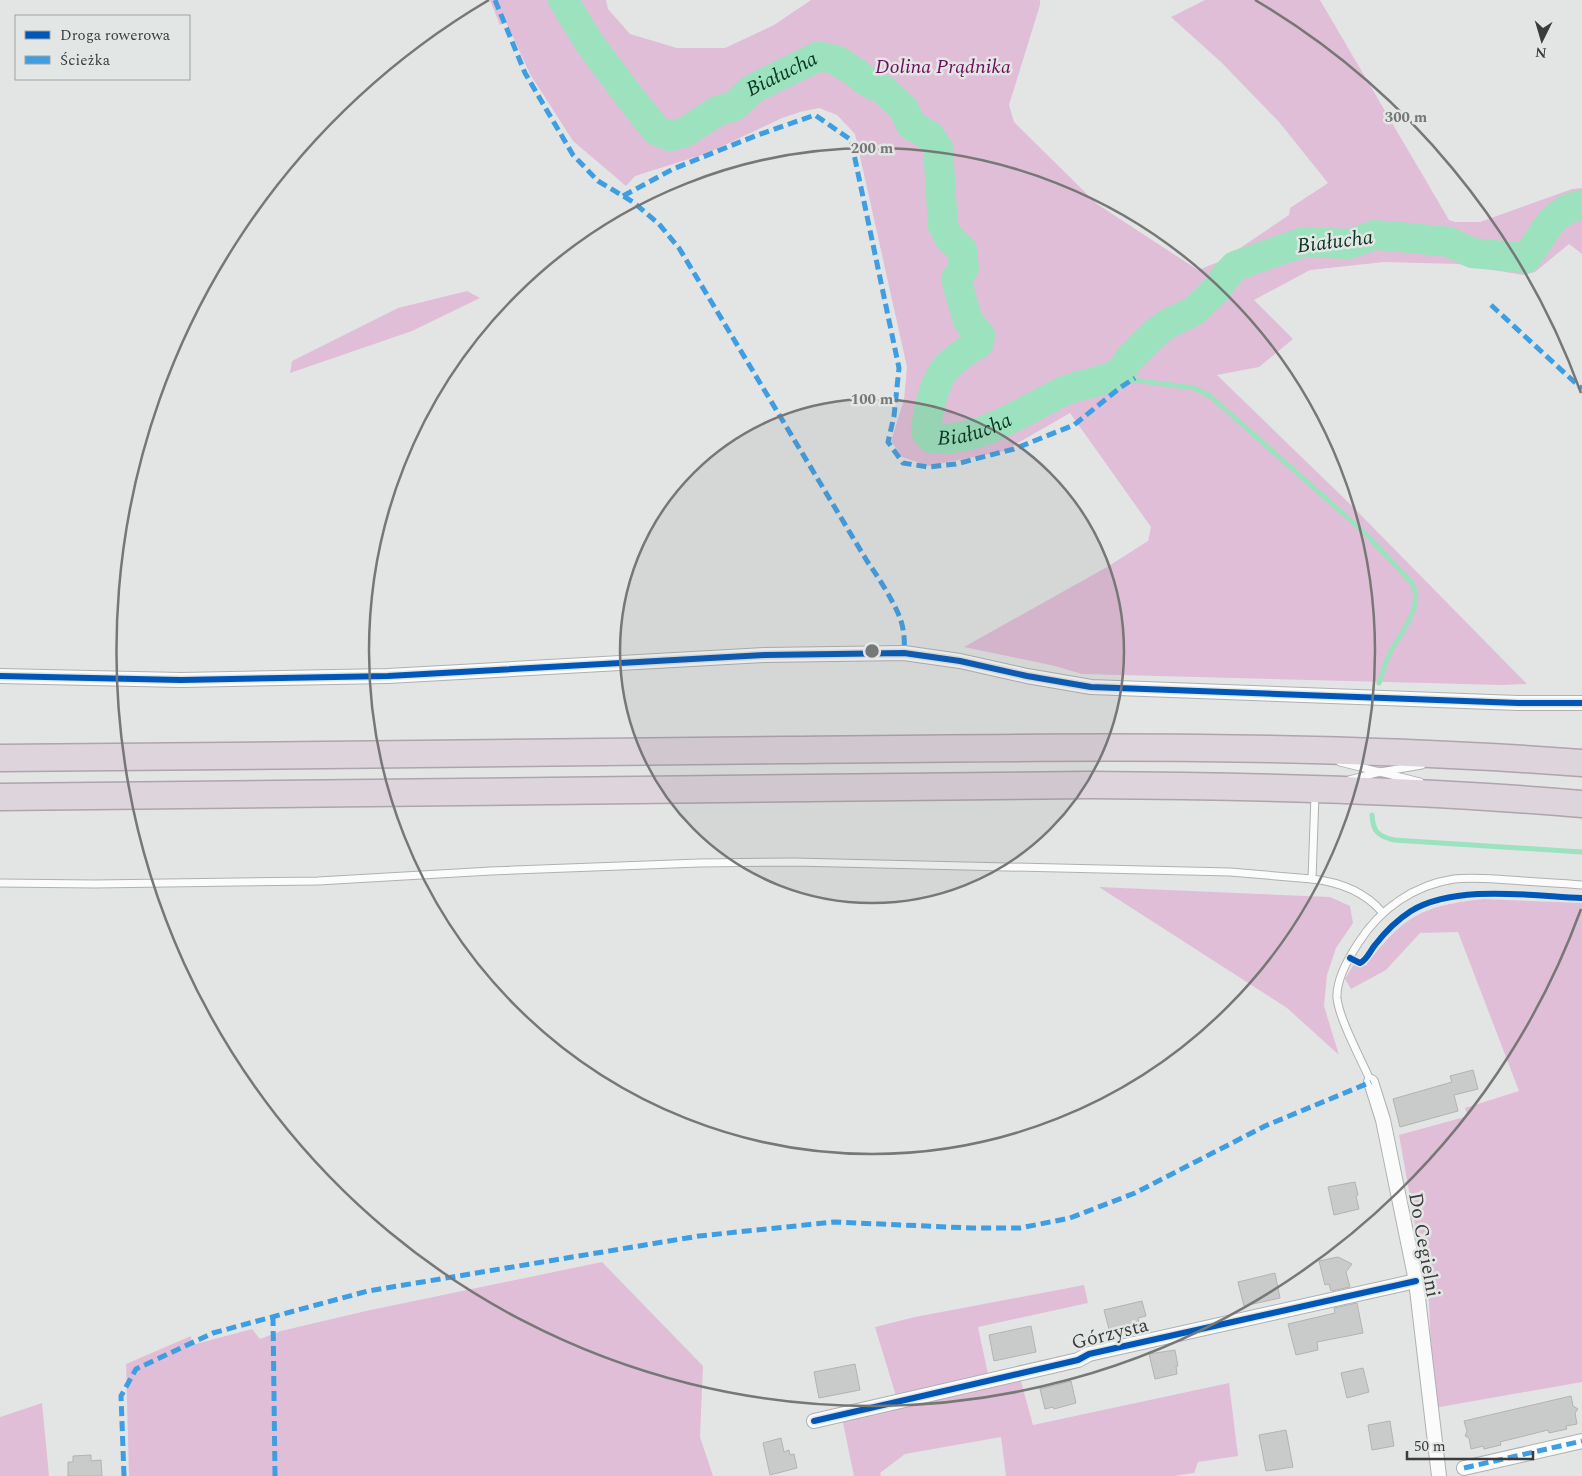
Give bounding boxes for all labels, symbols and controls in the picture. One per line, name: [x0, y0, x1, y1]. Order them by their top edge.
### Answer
legend: [15, 15, 190, 80]
north arrow: [1517, 15, 1567, 65]
text: Droga rowerowa: [60, 24, 171, 47]
text: N: [1534, 41, 1548, 63]
water label: Białucha: [741, 43, 824, 106]
text: Ścieżka: [60, 49, 111, 72]
park label: Dolina Prądnika: [875, 52, 1011, 82]
text: 300 m: [1385, 106, 1428, 129]
text: 200 m: [851, 137, 894, 160]
water label: Białucha: [1295, 221, 1375, 263]
text: 100 m: [851, 388, 894, 411]
water label: Białucha: [937, 404, 1018, 455]
centre of rings: [863, 642, 881, 660]
street label: Do Cegielni: [1400, 1190, 1448, 1300]
street label: Górzysta: [1068, 1310, 1152, 1358]
scale bar: [1407, 1428, 1533, 1460]
text: 50 m: [1414, 1435, 1446, 1458]

